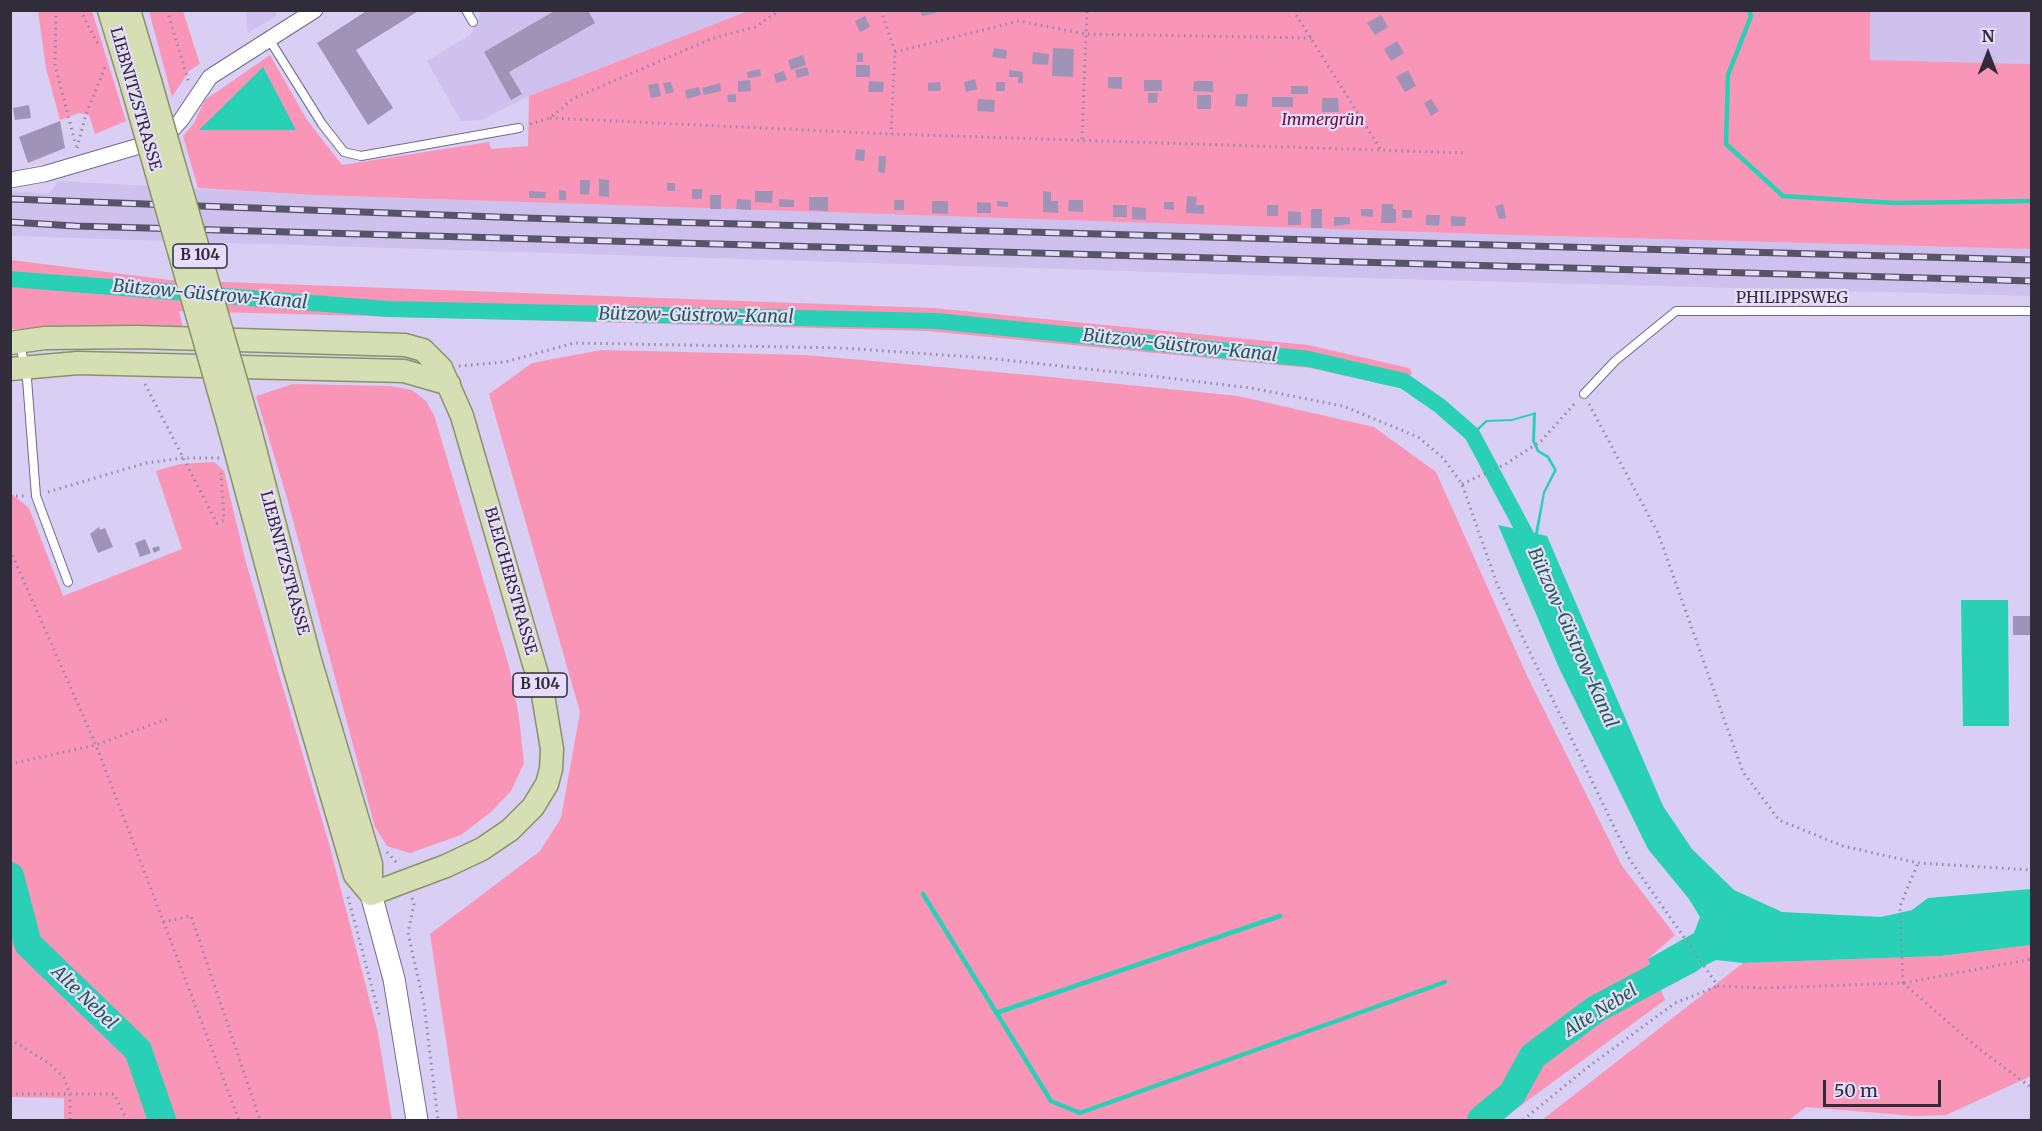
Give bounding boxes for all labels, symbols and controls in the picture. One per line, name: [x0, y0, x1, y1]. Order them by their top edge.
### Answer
north arrow: [1958, 24, 2018, 84]
street label: LIEBNITZSTRASSE: [105, 25, 165, 173]
text: N: [1982, 26, 1994, 46]
park label: Immergrün: [1282, 110, 1364, 130]
road number: B 104: [173, 244, 227, 268]
water label: Bützow-Güstrow-Kanal: [112, 276, 308, 314]
street label: PHILIPPSWEG: [1736, 288, 1848, 308]
water label: Bützow-Güstrow-Kanal: [598, 303, 794, 329]
water label: Bützow-Güstrow-Kanal: [1082, 325, 1278, 367]
street label: LIEBNITZSTRASSE: [256, 489, 312, 637]
street label: BLEICHERSTRASSE: [480, 505, 540, 657]
water label: Bützow-Güstrow-Kanal: [1522, 544, 1622, 732]
road number: B 104: [513, 673, 567, 697]
water label: Alte Nebel: [47, 962, 121, 1034]
water label: Alte Nebel: [1560, 980, 1642, 1042]
scale bar: [1826, 1068, 1944, 1106]
text: 50 m: [1834, 1079, 1878, 1102]

